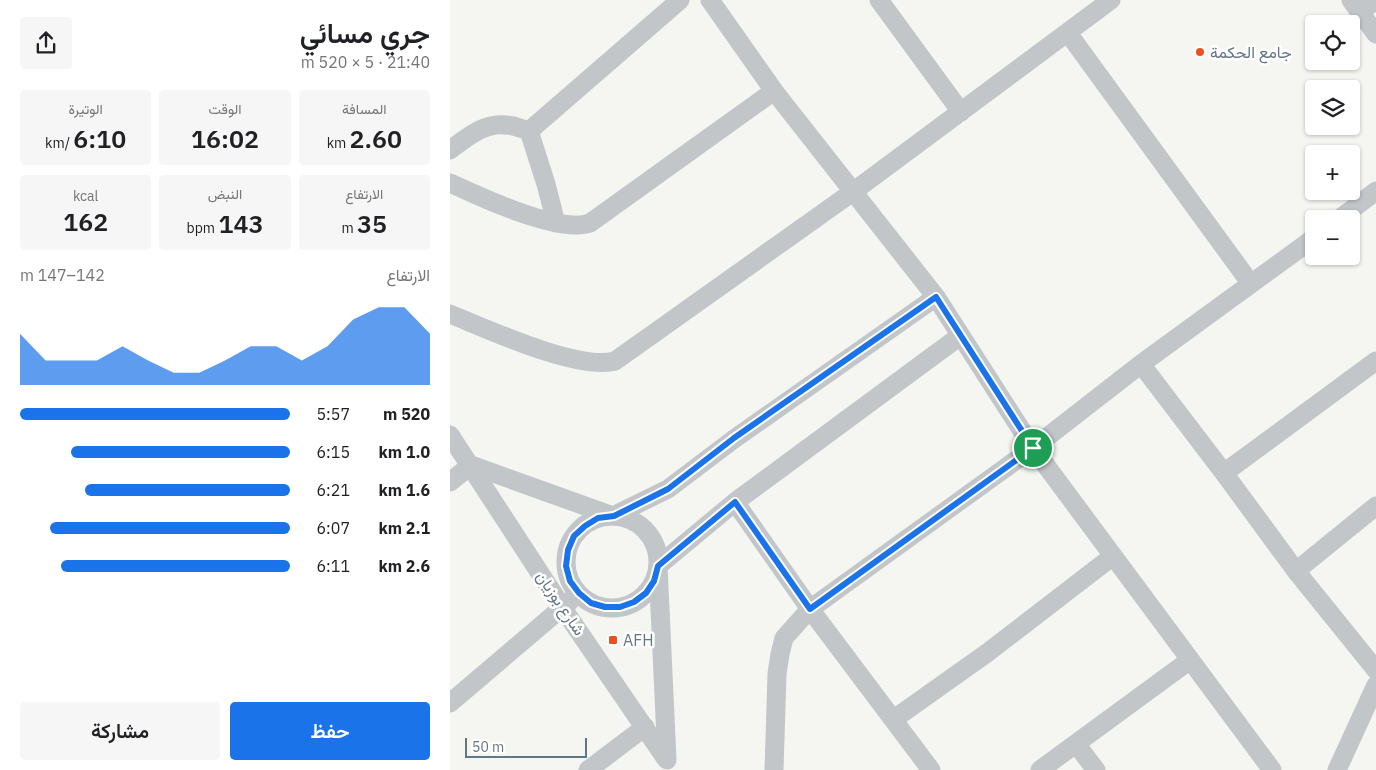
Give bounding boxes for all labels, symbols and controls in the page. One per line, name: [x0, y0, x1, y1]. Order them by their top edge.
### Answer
text: جري مسائي: [300, 14, 430, 51]
map controls: [1305, 15, 1360, 265]
button: locate: [1305, 15, 1360, 70]
button: share: [20, 17, 72, 69]
place label: جامع الحكمة: [1210, 42, 1292, 64]
marker: جامع الحكمة: [1194, 46, 1206, 58]
text: 21:40 · 5 × 520 m: [301, 52, 430, 72]
button: layers: [1305, 80, 1360, 135]
text: الوتيرة: [69, 100, 103, 118]
text: الوقت: [209, 100, 241, 118]
text: المسافة: [342, 100, 387, 118]
text: 6:10: [73, 122, 126, 155]
text: 16:02: [191, 122, 259, 155]
text: 2.60: [350, 122, 402, 155]
text: /km: [45, 134, 73, 152]
text: km: [327, 134, 350, 152]
button: +: [1305, 145, 1360, 200]
text: النبض: [208, 185, 242, 203]
text: الارتفاع: [345, 185, 383, 203]
text: kcal: [73, 187, 98, 205]
text: 162: [63, 205, 108, 238]
text: 143: [218, 207, 263, 240]
text: 35: [357, 207, 387, 240]
button: −: [1305, 210, 1360, 265]
text: bpm: [187, 219, 218, 237]
text: m: [342, 219, 357, 237]
text: 142–147 m: [20, 265, 105, 285]
text: الارتفاع: [387, 265, 430, 285]
text: 5:57: [317, 404, 350, 424]
text: 520 m: [383, 404, 430, 424]
pin: [1012, 427, 1054, 469]
icon: arrive: [1019, 434, 1047, 462]
text: 6:15: [317, 442, 350, 462]
text: 1.0 km: [379, 442, 430, 462]
text: 6:21: [317, 480, 350, 500]
text: 1.6 km: [379, 480, 430, 500]
text: 6:07: [317, 518, 350, 538]
text: 2.1 km: [379, 518, 430, 538]
text: 6:11: [317, 556, 350, 576]
text: 2.6 km: [379, 556, 430, 576]
street label: شارع بوزيان: [531, 567, 590, 640]
place label: AFH: [623, 630, 654, 650]
marker: AFH: [607, 634, 619, 646]
button: مشاركة: [20, 702, 220, 760]
button: حفظ: [230, 702, 430, 760]
scale bar: [465, 735, 588, 758]
text: 50 m: [472, 738, 504, 756]

